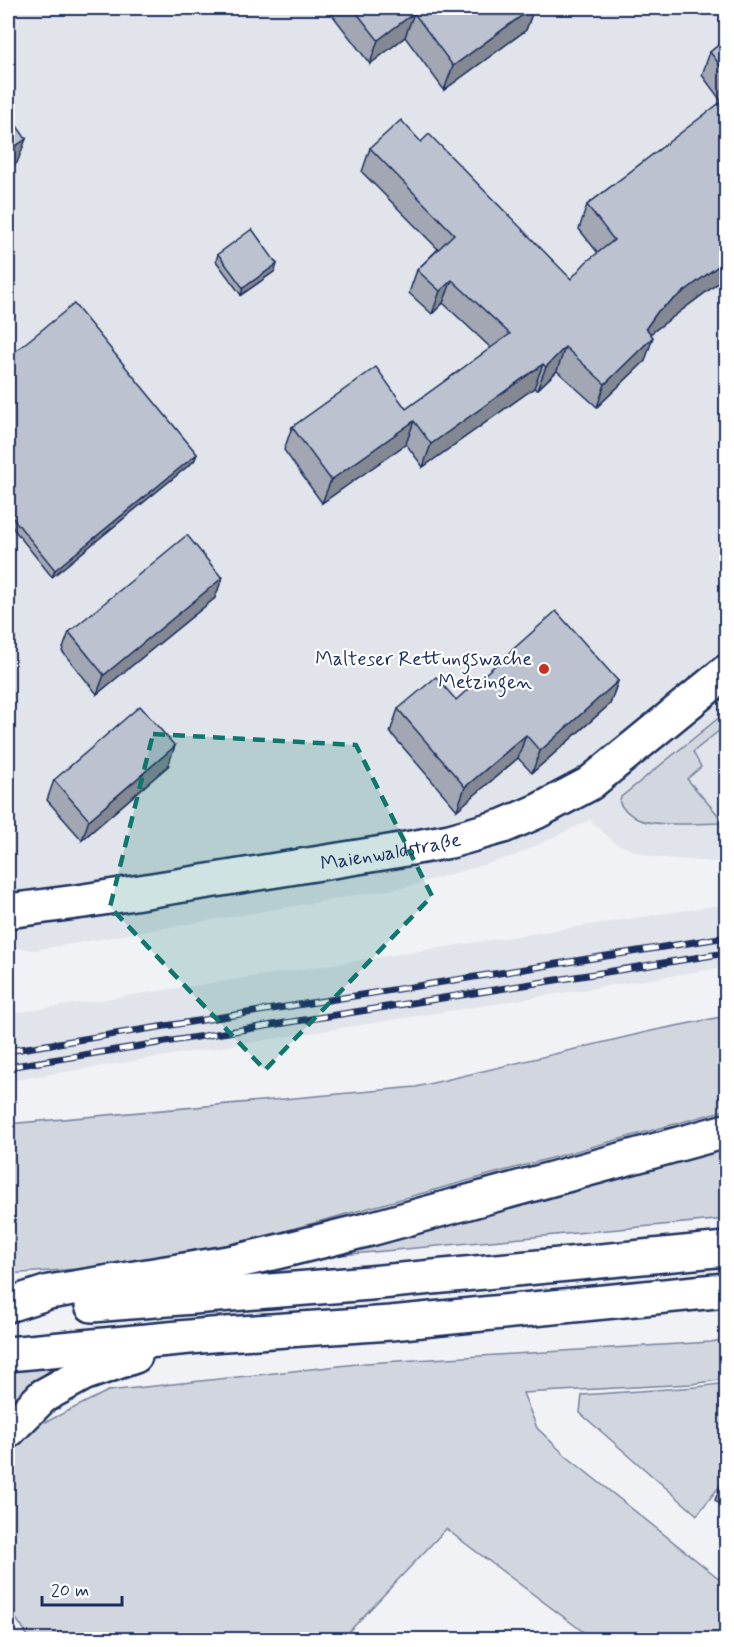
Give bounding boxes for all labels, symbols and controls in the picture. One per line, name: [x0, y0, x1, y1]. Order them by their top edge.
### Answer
place label: Malteser Rettungswache Metzingen: [315, 646, 532, 698]
marker: Malteser Rettungswache Metzingen: [537, 662, 551, 676]
street label: Maienwaldstraße: [318, 827, 464, 878]
scale bar: [42, 1569, 122, 1607]
text: 20 m: [51, 1579, 89, 1603]

